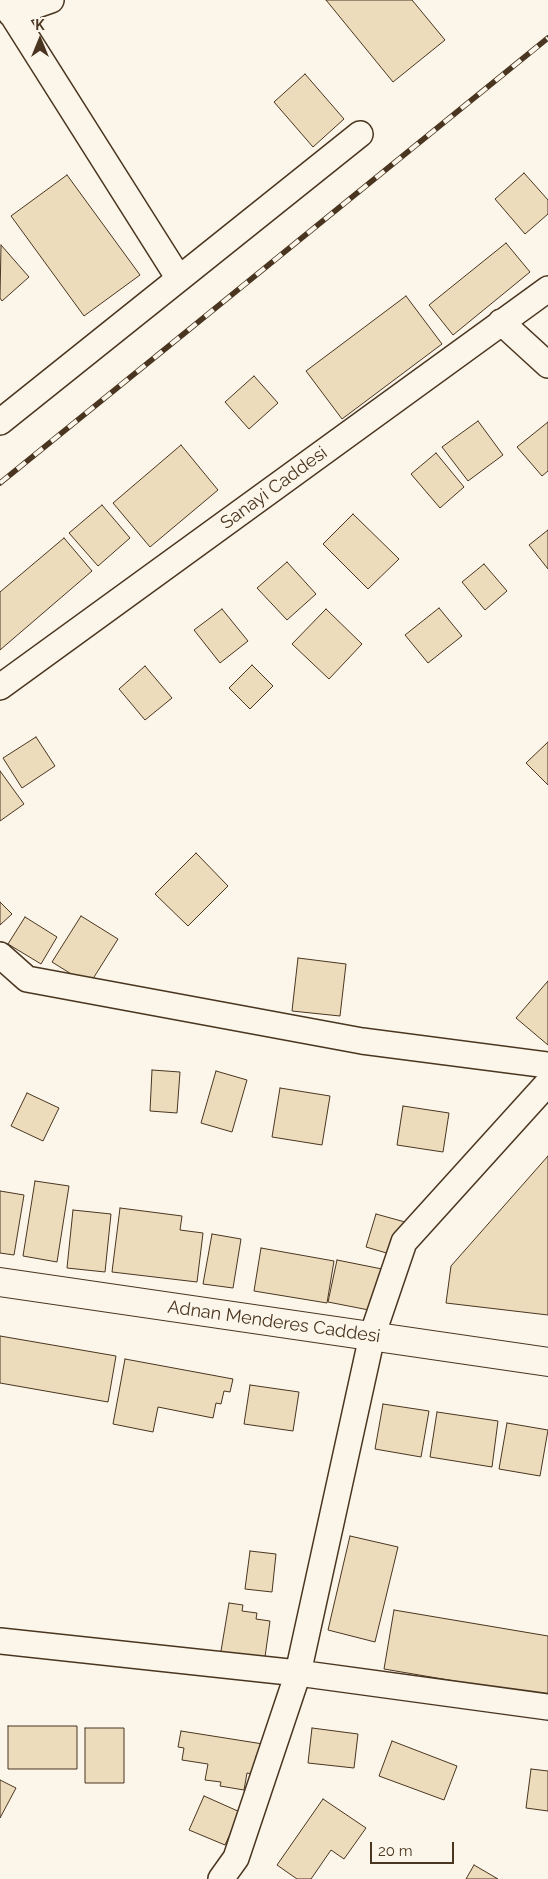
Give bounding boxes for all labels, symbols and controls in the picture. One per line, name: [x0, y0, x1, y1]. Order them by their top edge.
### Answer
north arrow: [15, 15, 65, 65]
text: K: [35, 17, 45, 33]
street label: Sanayi Caddesi: [216, 442, 332, 534]
street label: Adnan Menderes Caddesi: [166, 1296, 382, 1348]
scale bar: [373, 1832, 457, 1864]
text: 20 m: [378, 1842, 413, 1860]

